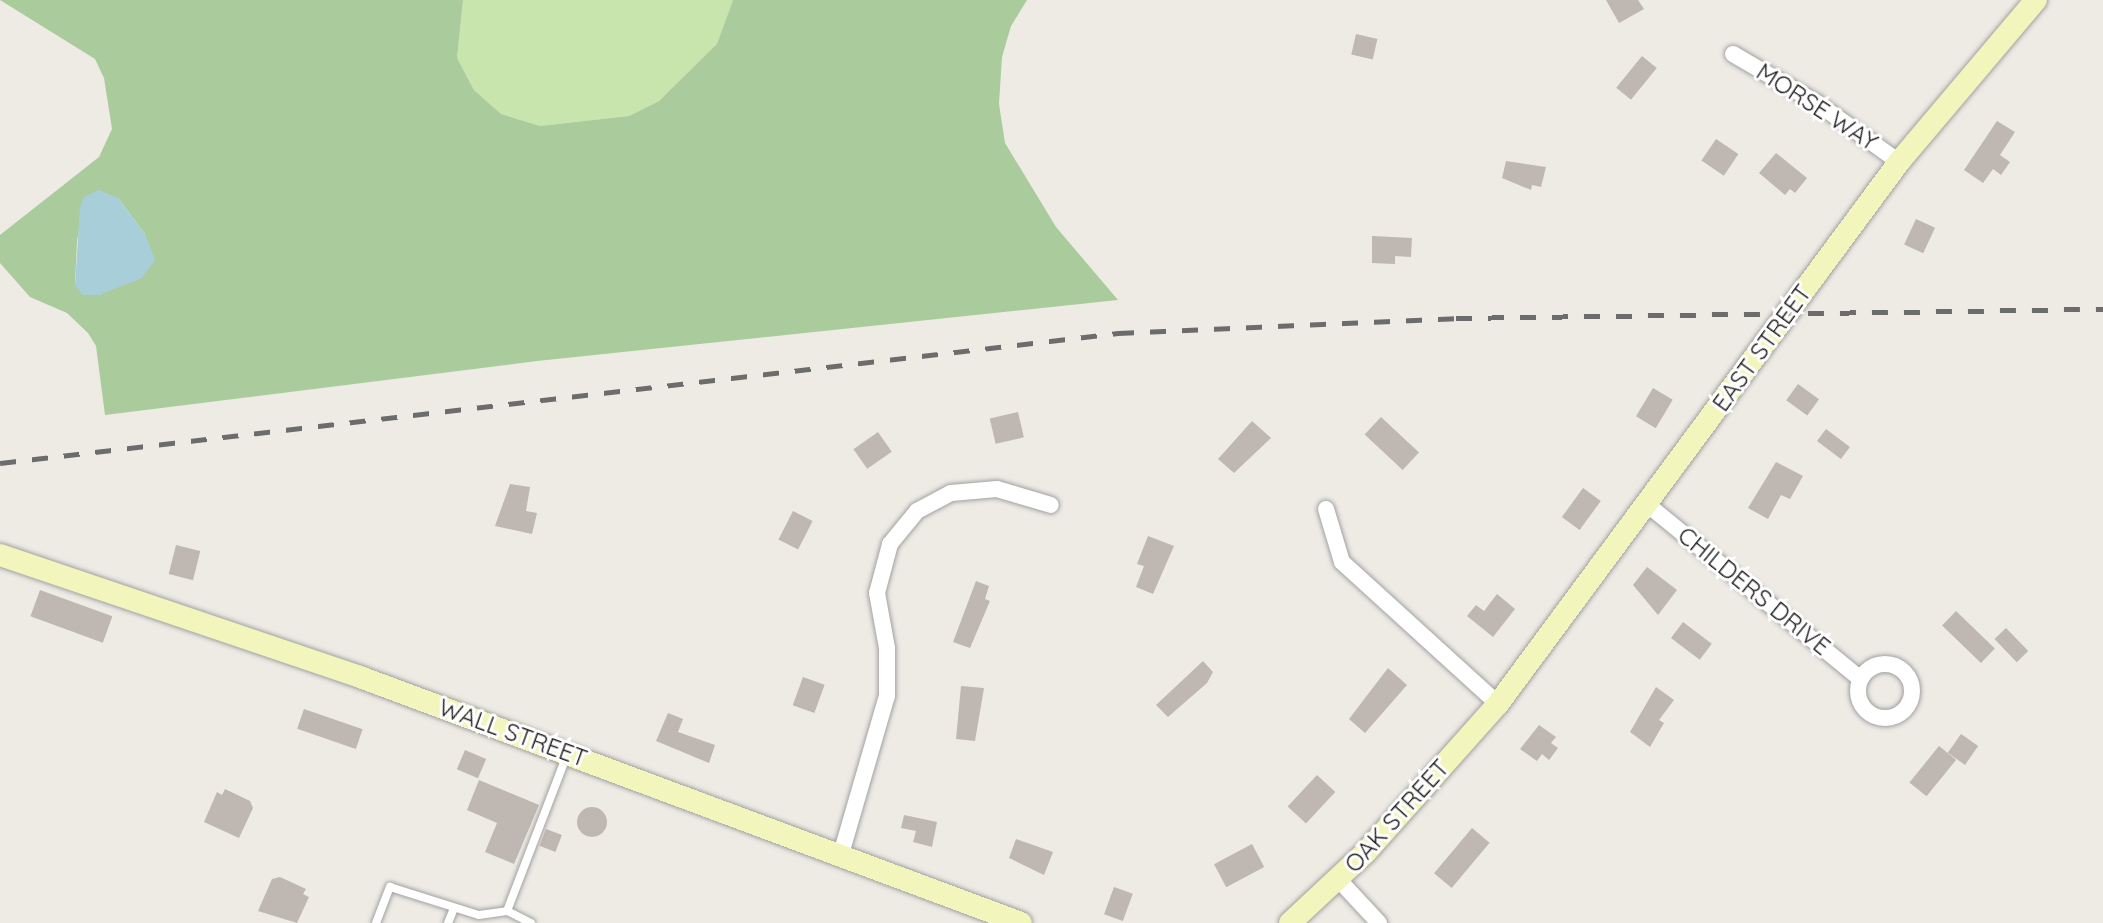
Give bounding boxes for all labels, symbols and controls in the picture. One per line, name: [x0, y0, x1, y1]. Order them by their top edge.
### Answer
street label: MORSE WAY: [1751, 57, 1883, 157]
street label: EAST STREET: [1706, 279, 1818, 417]
street label: CHILDERS DRIVE: [1672, 521, 1836, 661]
street label: WALL STREET: [435, 693, 591, 773]
street label: OAK STREET: [1339, 753, 1455, 879]

